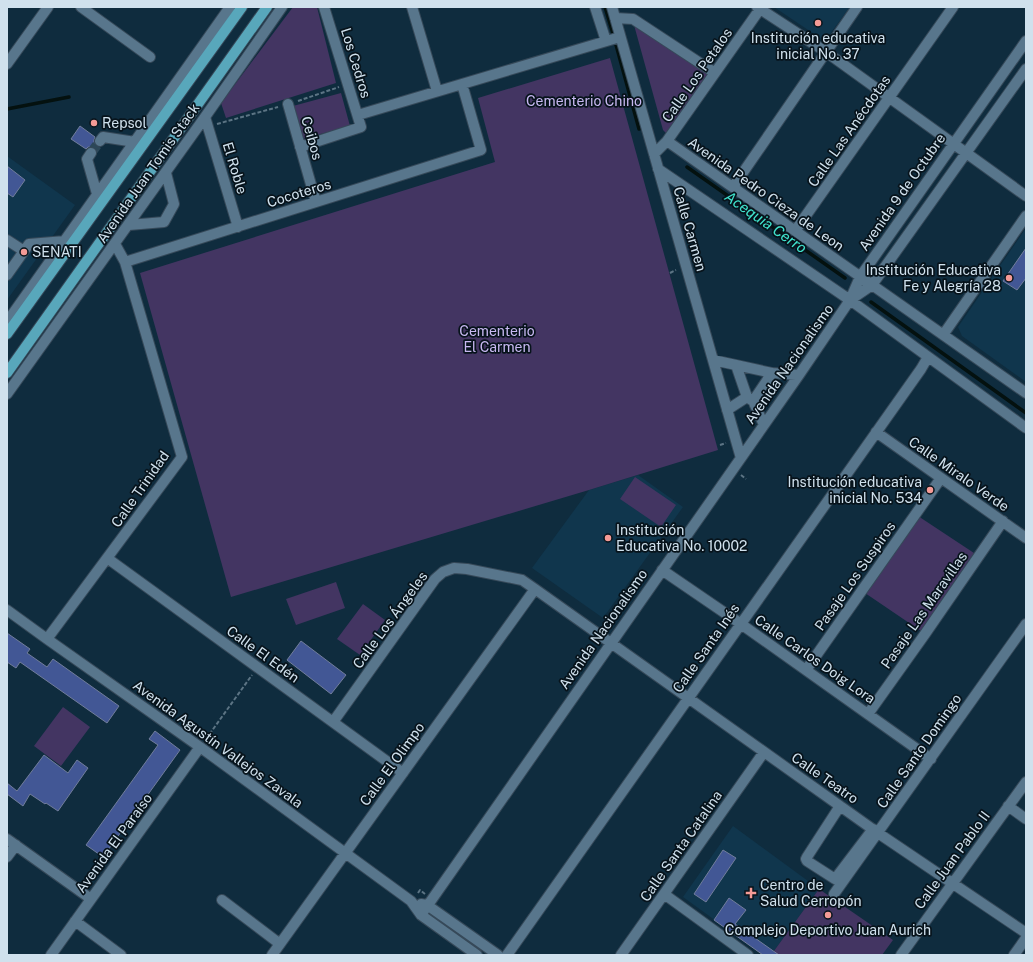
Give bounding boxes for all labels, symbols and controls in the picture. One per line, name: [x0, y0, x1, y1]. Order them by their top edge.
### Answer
marker: Institución educativa inicial No. 37: [813, 18, 823, 28]
street label: Calle Los Petalos: [659, 25, 735, 125]
street label: Los Cedros: [338, 26, 374, 100]
place label: Institución educativa inicial No. 37: [751, 30, 885, 62]
street label: Calle Las Anécdotas: [805, 72, 893, 190]
park label: Cementerio Chino: [526, 93, 642, 109]
street label: Avenida Juan Tomis Stack: [94, 100, 202, 246]
street label: Ceibos: [298, 114, 326, 162]
place label: Repsol: [102, 115, 147, 131]
marker: Repsol: [89, 118, 99, 128]
street label: Avenida 9 de Octubre: [856, 130, 949, 254]
street label: Avenida Pedro Cieza de Leon: [685, 134, 847, 254]
street label: El Roble: [220, 140, 250, 196]
street label: Cocoteros: [265, 176, 333, 210]
street label: Calle Carmen: [670, 185, 710, 273]
water label: Acequia Cerro: [722, 188, 810, 256]
place label: SENATI: [32, 244, 82, 260]
marker: SENATI: [19, 247, 29, 257]
place label: Institución Educativa Fe y Alegría 28: [866, 262, 1001, 294]
marker: Institución Educativa Fe y Alegría 28: [1004, 273, 1014, 283]
street label: Avenida Nacionalismo: [742, 301, 837, 427]
park label: Cementerio El Carmen: [459, 323, 535, 355]
street label: Calle Miralo Verde: [906, 433, 1012, 515]
street label: Calle Trinidad: [108, 448, 172, 530]
place label: Institución educativa inicial No. 534: [788, 474, 922, 506]
marker: Institución educativa inicial No. 534: [925, 485, 935, 495]
street label: Pasaje Los Suspiros: [811, 519, 899, 633]
place label: Institución Educativa No. 10002: [616, 522, 747, 554]
marker: Institución Educativa No. 10002: [603, 533, 613, 543]
street label: Pasaje Las Maravillas: [878, 549, 970, 671]
street label: Avenida Nacionalismo: [556, 566, 651, 692]
street label: Calle Los Ángeles: [349, 568, 431, 672]
street label: Calle Santa Inés: [669, 600, 743, 696]
street label: Calle Carlos Doig Lora: [752, 611, 878, 707]
street label: Calle El Edén: [224, 622, 302, 686]
street label: Avenida Agustín Vallejos Zavala: [130, 677, 306, 811]
street label: Calle Santo Domingo: [874, 691, 964, 811]
street label: Calle El Olimpo: [356, 719, 428, 809]
street label: Calle Teatro: [789, 749, 862, 807]
street label: Calle Santa Catalina: [637, 788, 725, 904]
street label: Avenida El Paraíso: [73, 790, 155, 896]
street label: Calle Juan Pablo II: [911, 808, 993, 912]
place label: Centro de Salud Cerropón: [760, 877, 862, 909]
marker: Centro de Salud Cerropón: [745, 887, 757, 899]
marker: Complejo Deportivo Juan Aurich: [823, 910, 833, 920]
place label: Complejo Deportivo Juan Aurich: [725, 922, 931, 938]

